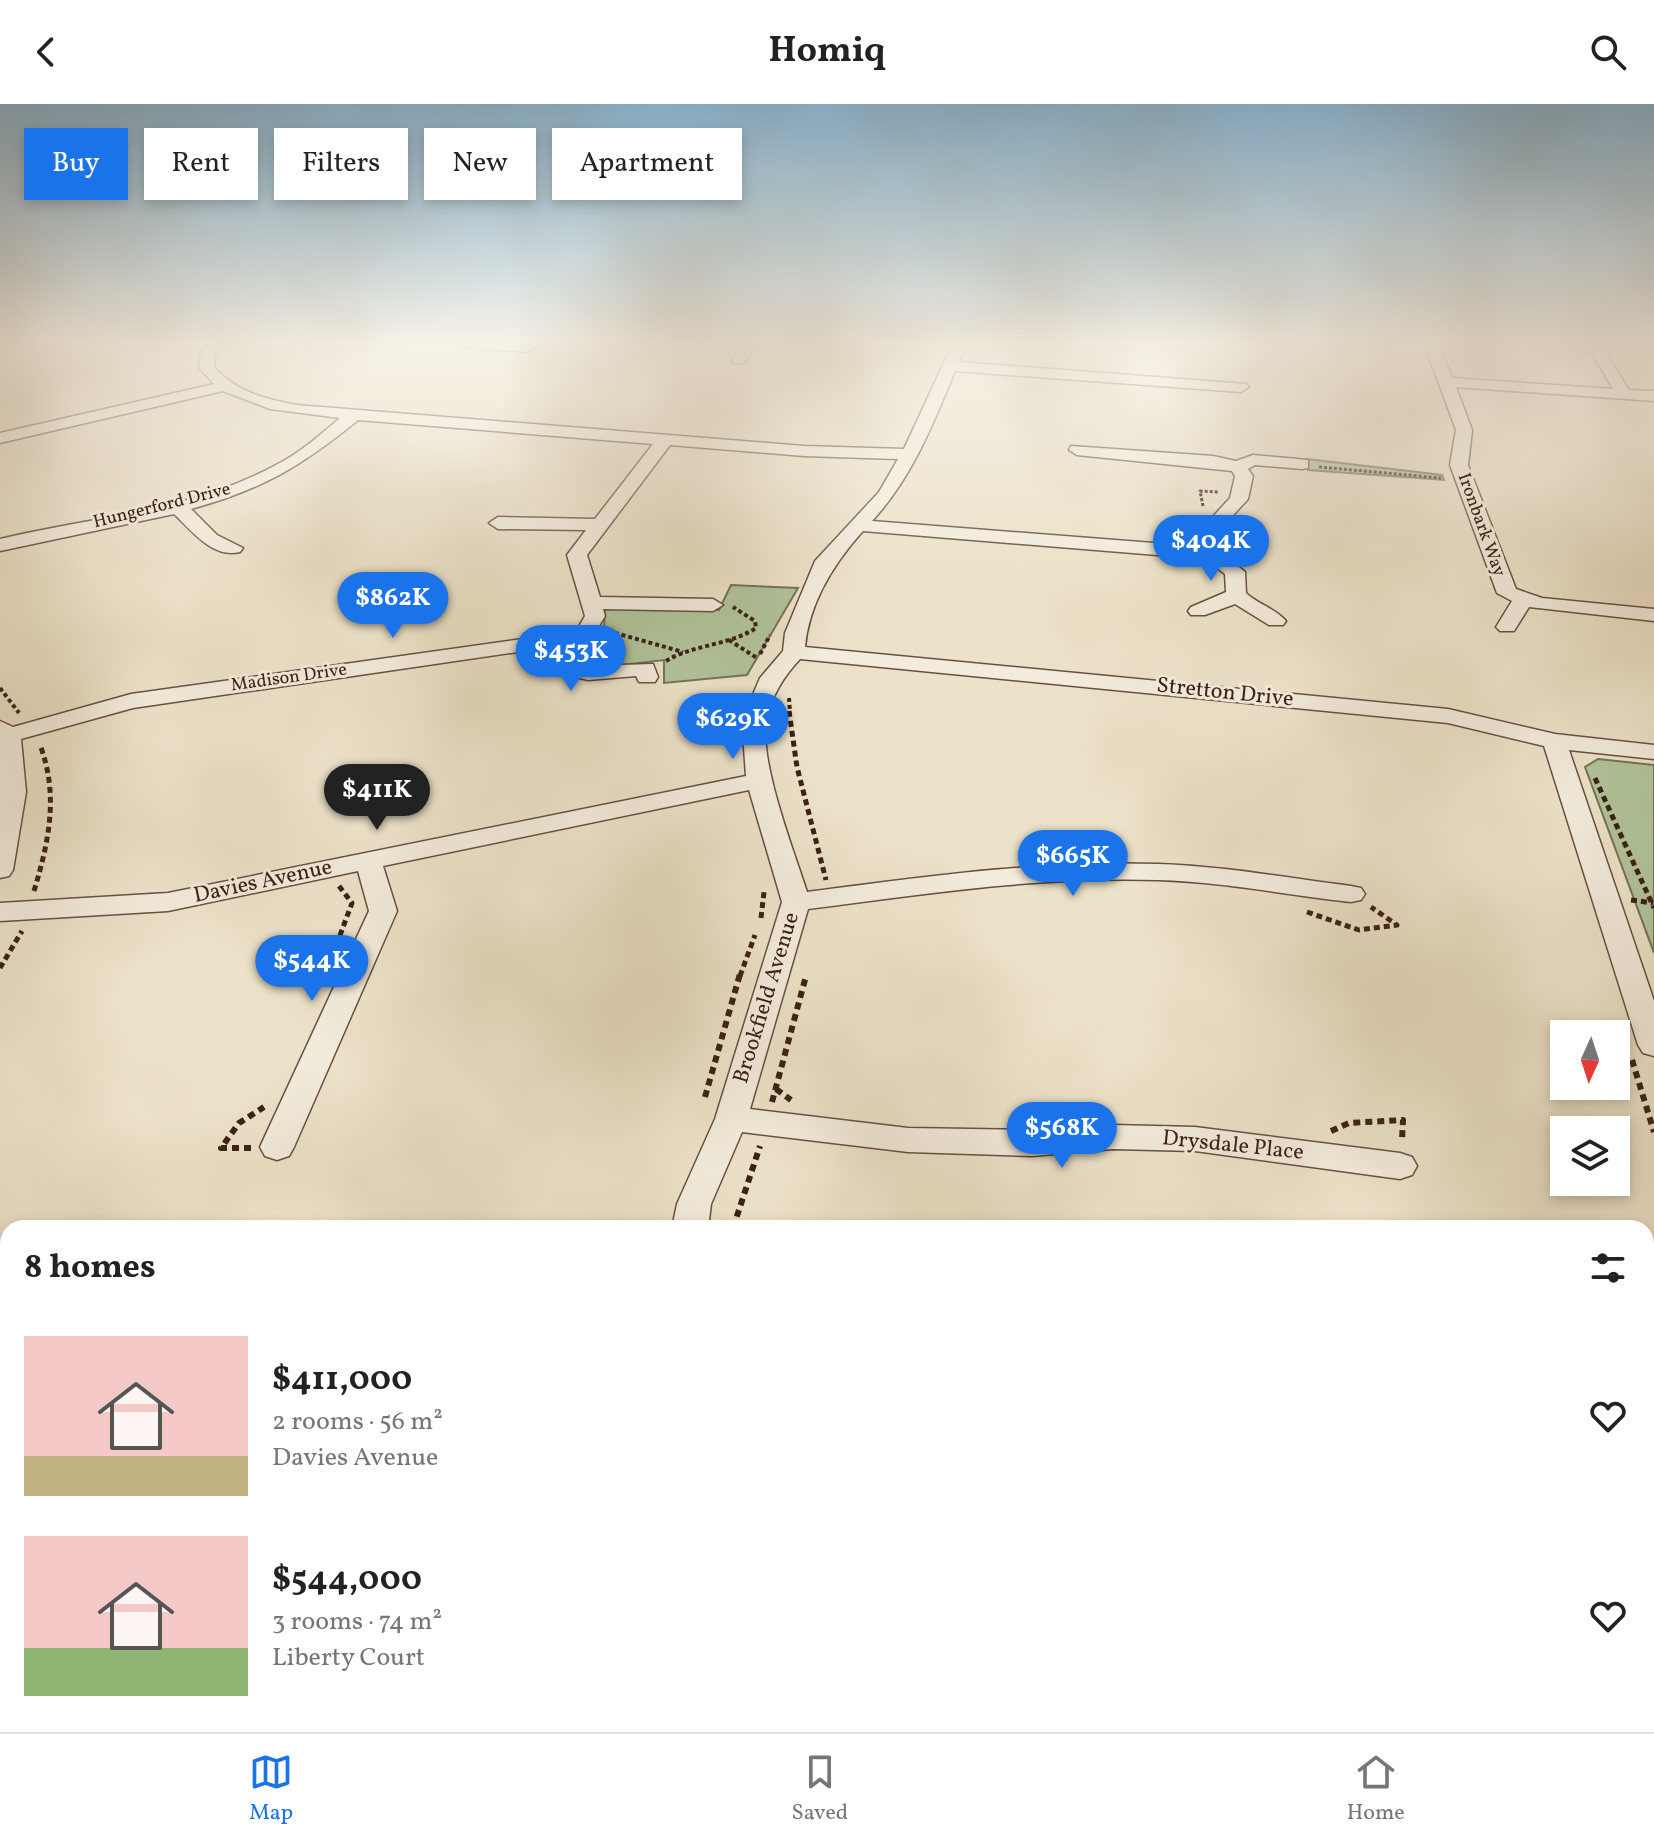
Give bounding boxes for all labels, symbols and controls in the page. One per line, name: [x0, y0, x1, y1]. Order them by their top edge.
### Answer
text: Homiq: [769, 27, 885, 77]
icon: back: [24, 30, 68, 74]
icon: search: [1586, 30, 1630, 74]
chip: Buy: [24, 128, 128, 200]
chip: Rent: [144, 128, 258, 200]
chip: Filters: [274, 128, 408, 200]
chip: New: [424, 128, 536, 200]
chip: Apartment: [552, 128, 742, 200]
street label: Ironbark Way: [1451, 470, 1511, 580]
street label: Hungerford Drive: [91, 477, 233, 535]
pin: $404K: [1155, 515, 1267, 583]
text: $404K: [1171, 523, 1251, 559]
pin: $862K: [337, 572, 449, 640]
text: $862K: [355, 580, 431, 616]
pin: $453K: [515, 625, 627, 693]
text: $453K: [534, 633, 608, 669]
street label: Madison Drive: [229, 657, 349, 699]
street label: Stretton Drive: [1155, 670, 1295, 716]
pin: $629K: [677, 693, 789, 761]
text: $629K: [695, 701, 771, 737]
pin: $411K: [321, 764, 433, 832]
text: $411K: [342, 772, 412, 808]
pin: $665K: [1017, 830, 1129, 898]
text: $665K: [1036, 838, 1110, 874]
street label: Davies Avenue: [191, 852, 335, 912]
street label: Brookfield Avenue: [726, 909, 808, 1087]
pin: $544K: [256, 935, 368, 1003]
text: $544K: [273, 943, 351, 979]
north arrow: [1550, 1020, 1630, 1100]
map controls: [1550, 1020, 1630, 1196]
pin: $568K: [1006, 1102, 1118, 1170]
text: $568K: [1025, 1110, 1099, 1146]
button: layers: [1550, 1116, 1630, 1196]
street label: Drysdale Place: [1161, 1123, 1305, 1169]
text: 8 homes: [24, 1245, 156, 1292]
icon: filters: [1586, 1246, 1630, 1290]
text: $411,000: [272, 1357, 412, 1404]
icon: home: [88, 1368, 184, 1464]
icon: heart: [1586, 1394, 1630, 1438]
text: 2 rooms · 56 m²: [272, 1404, 443, 1440]
text: Davies Avenue: [272, 1440, 438, 1476]
text: $544,000: [272, 1557, 422, 1604]
icon: home: [88, 1568, 184, 1664]
icon: heart: [1586, 1594, 1630, 1638]
text: 3 rooms · 74 m²: [272, 1604, 442, 1640]
text: Liberty Court: [272, 1640, 425, 1676]
tab: Map: [249, 1750, 293, 1829]
tab: Saved: [792, 1750, 848, 1829]
tab: Home: [1347, 1750, 1405, 1829]

